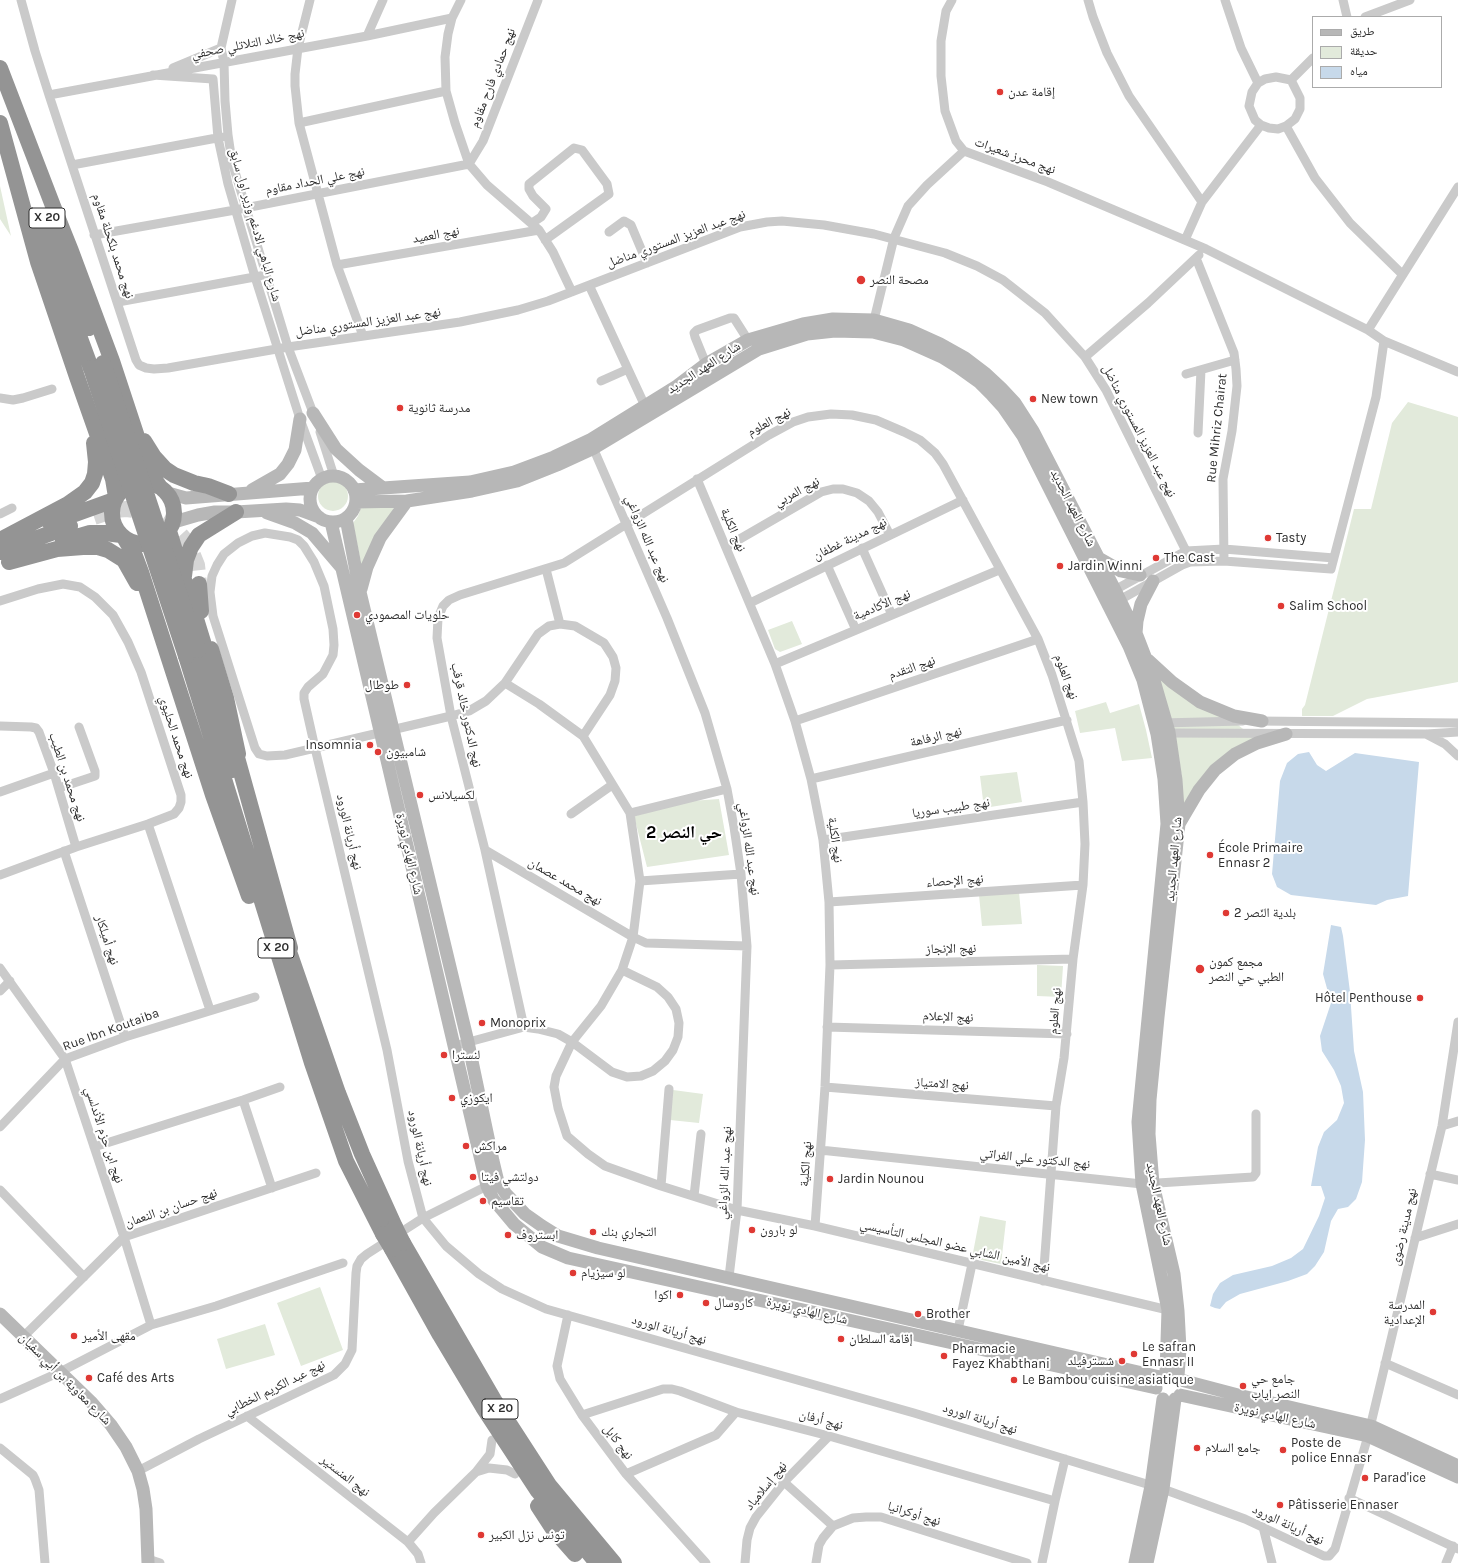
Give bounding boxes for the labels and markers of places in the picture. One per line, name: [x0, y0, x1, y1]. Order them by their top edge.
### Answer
place label: إقامة عدن: [1008, 84, 1055, 100]
marker: إقامة عدن: [995, 87, 1005, 97]
place label: مصحة النصر: [870, 272, 929, 288]
marker: مصحة النصر: [855, 274, 867, 286]
place label: New town: [1041, 391, 1098, 407]
marker: New town: [1028, 394, 1038, 404]
place label: مدرسة ثانوية: [408, 400, 470, 416]
marker: مدرسة ثانوية: [395, 403, 405, 413]
place label: Tasty: [1276, 530, 1306, 546]
marker: Tasty: [1263, 533, 1273, 543]
place label: The Cast: [1164, 550, 1215, 566]
marker: The Cast: [1151, 553, 1161, 563]
place label: Jardin Winni: [1068, 558, 1143, 574]
marker: Jardin Winni: [1055, 561, 1065, 571]
place label: Salim School: [1289, 598, 1367, 614]
marker: Salim School: [1276, 601, 1286, 611]
place label: حلويات المصمودي: [365, 607, 450, 623]
marker: حلويات المصمودي: [352, 610, 362, 620]
place label: طوطال: [365, 677, 399, 693]
marker: طوطال: [402, 680, 412, 690]
place label: Insomnia: [306, 737, 362, 753]
marker: Insomnia: [365, 740, 375, 750]
place label: شامبيون: [386, 744, 426, 760]
marker: شامبيون: [373, 747, 383, 757]
place label: لكسيلانس: [428, 787, 475, 803]
marker: لكسيلانس: [415, 790, 425, 800]
place label: École Primaire Ennasr 2: [1218, 840, 1303, 871]
marker: École Primaire Ennasr 2: [1205, 850, 1215, 860]
place label: بلدية النّصر 2: [1234, 905, 1296, 921]
marker: بلدية النّصر 2: [1221, 908, 1231, 918]
place label: مجمع كمون الطبي حي النصر: [1209, 954, 1284, 985]
marker: مجمع كمون الطبي حي النصر: [1194, 963, 1206, 975]
place label: Hôtel Penthouse: [1315, 990, 1412, 1006]
marker: Hôtel Penthouse: [1415, 993, 1425, 1003]
place label: Monoprix: [490, 1015, 546, 1031]
marker: Monoprix: [477, 1018, 487, 1028]
place label: لنسترا: [452, 1047, 480, 1063]
marker: لنسترا: [439, 1050, 449, 1060]
place label: ايكوزي: [460, 1090, 493, 1106]
marker: ايكوزي: [447, 1093, 457, 1103]
place label: مراكش: [474, 1138, 507, 1154]
marker: مراكش: [461, 1141, 471, 1151]
place label: دولتشي فيتا: [481, 1169, 539, 1185]
place label: Jardin Nounou: [838, 1171, 924, 1187]
marker: دولتشي فيتا: [468, 1172, 478, 1182]
marker: Jardin Nounou: [825, 1174, 835, 1184]
place label: تقاسيم: [491, 1193, 524, 1209]
marker: تقاسيم: [478, 1196, 488, 1206]
place label: لو بارون: [760, 1222, 798, 1238]
place label: التجاري بنك: [601, 1224, 657, 1240]
marker: لو بارون: [747, 1225, 757, 1235]
place label: ابستروف: [516, 1227, 558, 1243]
marker: التجاري بنك: [588, 1227, 598, 1237]
marker: ابستروف: [503, 1230, 513, 1240]
place label: لو سيزيام: [581, 1265, 626, 1281]
marker: لو سيزيام: [568, 1268, 578, 1278]
place label: اكوا: [654, 1287, 672, 1303]
marker: اكوا: [675, 1290, 685, 1300]
place label: كاروسال: [714, 1295, 753, 1311]
place label: المدرسة الإعدادية: [1384, 1297, 1425, 1328]
marker: كاروسال: [701, 1298, 711, 1308]
place label: Brother: [926, 1306, 970, 1322]
marker: المدرسة الإعدادية: [1428, 1307, 1438, 1317]
marker: Brother: [913, 1309, 923, 1319]
place label: مقهى الأمير: [82, 1328, 136, 1344]
marker: مقهى الأمير: [69, 1331, 79, 1341]
place label: إقامة السلطان: [849, 1331, 912, 1347]
marker: إقامة السلطان: [836, 1334, 846, 1344]
place label: Le safran Ennasr II: [1142, 1339, 1196, 1370]
place label: Pharmacie Fayez Khabthani: [952, 1341, 1050, 1372]
marker: Le safran Ennasr II: [1129, 1349, 1139, 1359]
marker: Pharmacie Fayez Khabthani: [939, 1351, 949, 1361]
place label: شسترفيلد: [1067, 1353, 1114, 1369]
marker: شسترفيلد: [1117, 1356, 1127, 1366]
place label: Café des Arts: [97, 1370, 175, 1386]
place label: جامع حي النصر اياب: [1251, 1371, 1300, 1402]
place label: Le Bambou cuisine asiatique: [1022, 1372, 1194, 1388]
marker: Café des Arts: [84, 1373, 94, 1383]
marker: Le Bambou cuisine asiatique: [1009, 1375, 1019, 1385]
marker: جامع حي النصر اياب: [1238, 1381, 1248, 1391]
place label: Poste de police Ennasr: [1291, 1435, 1371, 1466]
place label: جامع السلام: [1205, 1440, 1261, 1456]
marker: جامع السلام: [1192, 1443, 1202, 1453]
marker: Poste de police Ennasr: [1278, 1445, 1288, 1455]
place label: Parad'ice: [1373, 1470, 1426, 1486]
marker: Parad'ice: [1360, 1473, 1370, 1483]
place label: Pâtisserie Ennaser: [1288, 1497, 1398, 1513]
marker: Pâtisserie Ennaser: [1275, 1500, 1285, 1510]
place label: تونس نزل الكبير: [489, 1527, 565, 1543]
marker: تونس نزل الكبير: [476, 1530, 486, 1540]

